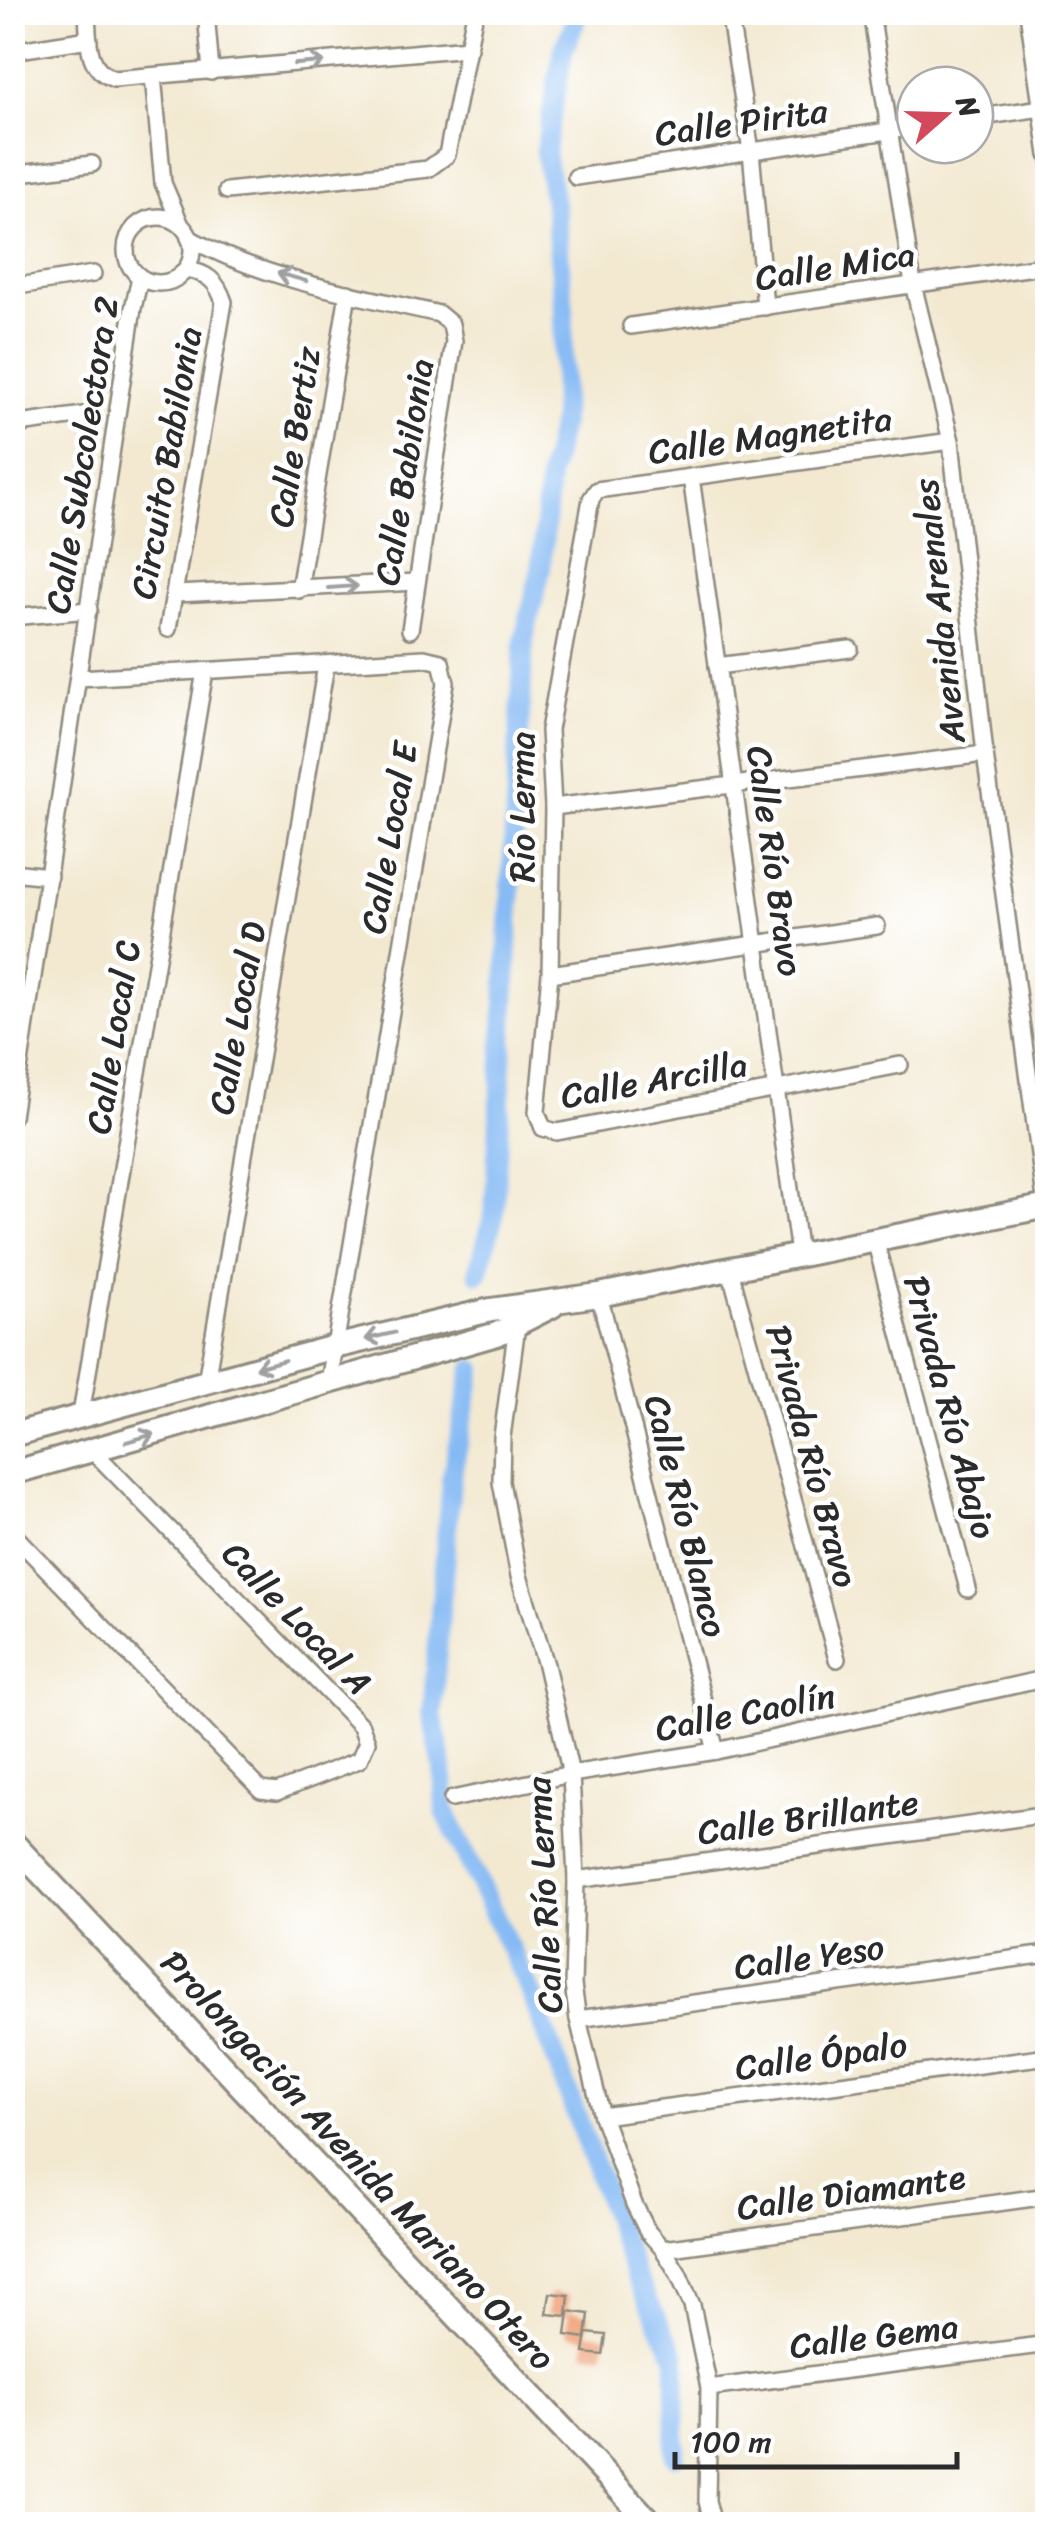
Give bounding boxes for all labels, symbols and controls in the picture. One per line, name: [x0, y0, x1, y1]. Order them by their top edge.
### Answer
one-way arrow: [292, 53, 324, 72]
north arrow: [895, 65, 995, 165]
street label: Calle Pirita: [651, 79, 832, 165]
text: N: [941, 88, 995, 125]
street label: Calle Mica: [751, 223, 919, 309]
one-way arrow: [277, 267, 308, 286]
street label: Calle Subcolectora 2: [26, 292, 138, 618]
street label: Circuito Babilonia: [112, 322, 221, 604]
street label: Calle Bertiz: [249, 341, 339, 532]
street label: Calle Babilonia: [355, 354, 453, 590]
street label: Calle Magnetita: [644, 387, 896, 483]
street label: Avenida Arenales: [894, 475, 984, 747]
one-way arrow: [326, 577, 358, 596]
street label: Río Lerma: [491, 731, 553, 882]
street label: Calle Local E: [342, 735, 437, 939]
street label: Calle Río Bravo: [728, 742, 822, 980]
street label: Calle Local D: [190, 917, 284, 1119]
street label: Calle Local C: [67, 936, 159, 1138]
street label: Calle Arcilla: [556, 1033, 752, 1127]
street label: Privada Río Abajo: [885, 1268, 1015, 1546]
street label: Privada Río Bravo: [747, 1318, 877, 1594]
one-way arrow: [365, 1328, 397, 1346]
one-way arrow: [255, 1356, 286, 1375]
street label: Calle Río Blanco: [626, 1388, 746, 1644]
one-way arrow: [124, 1428, 155, 1446]
street label: Calle Local A: [206, 1526, 388, 1710]
street label: Calle Caolín: [650, 1664, 840, 1760]
street label: Calle Brillante: [693, 1771, 923, 1863]
street label: Calle Río Lerma: [507, 1775, 581, 2015]
street label: Calle Yeso: [730, 1916, 888, 1998]
street label: Prolongación Avenida Mariano Otero: [145, 1935, 571, 2385]
street label: Calle Ópalo: [731, 2013, 911, 2099]
street label: Calle Diamante: [733, 2145, 969, 2239]
street label: Calle Gema: [786, 2295, 962, 2377]
scale bar: [675, 2407, 958, 2469]
text: 100 m: [690, 2415, 772, 2469]

